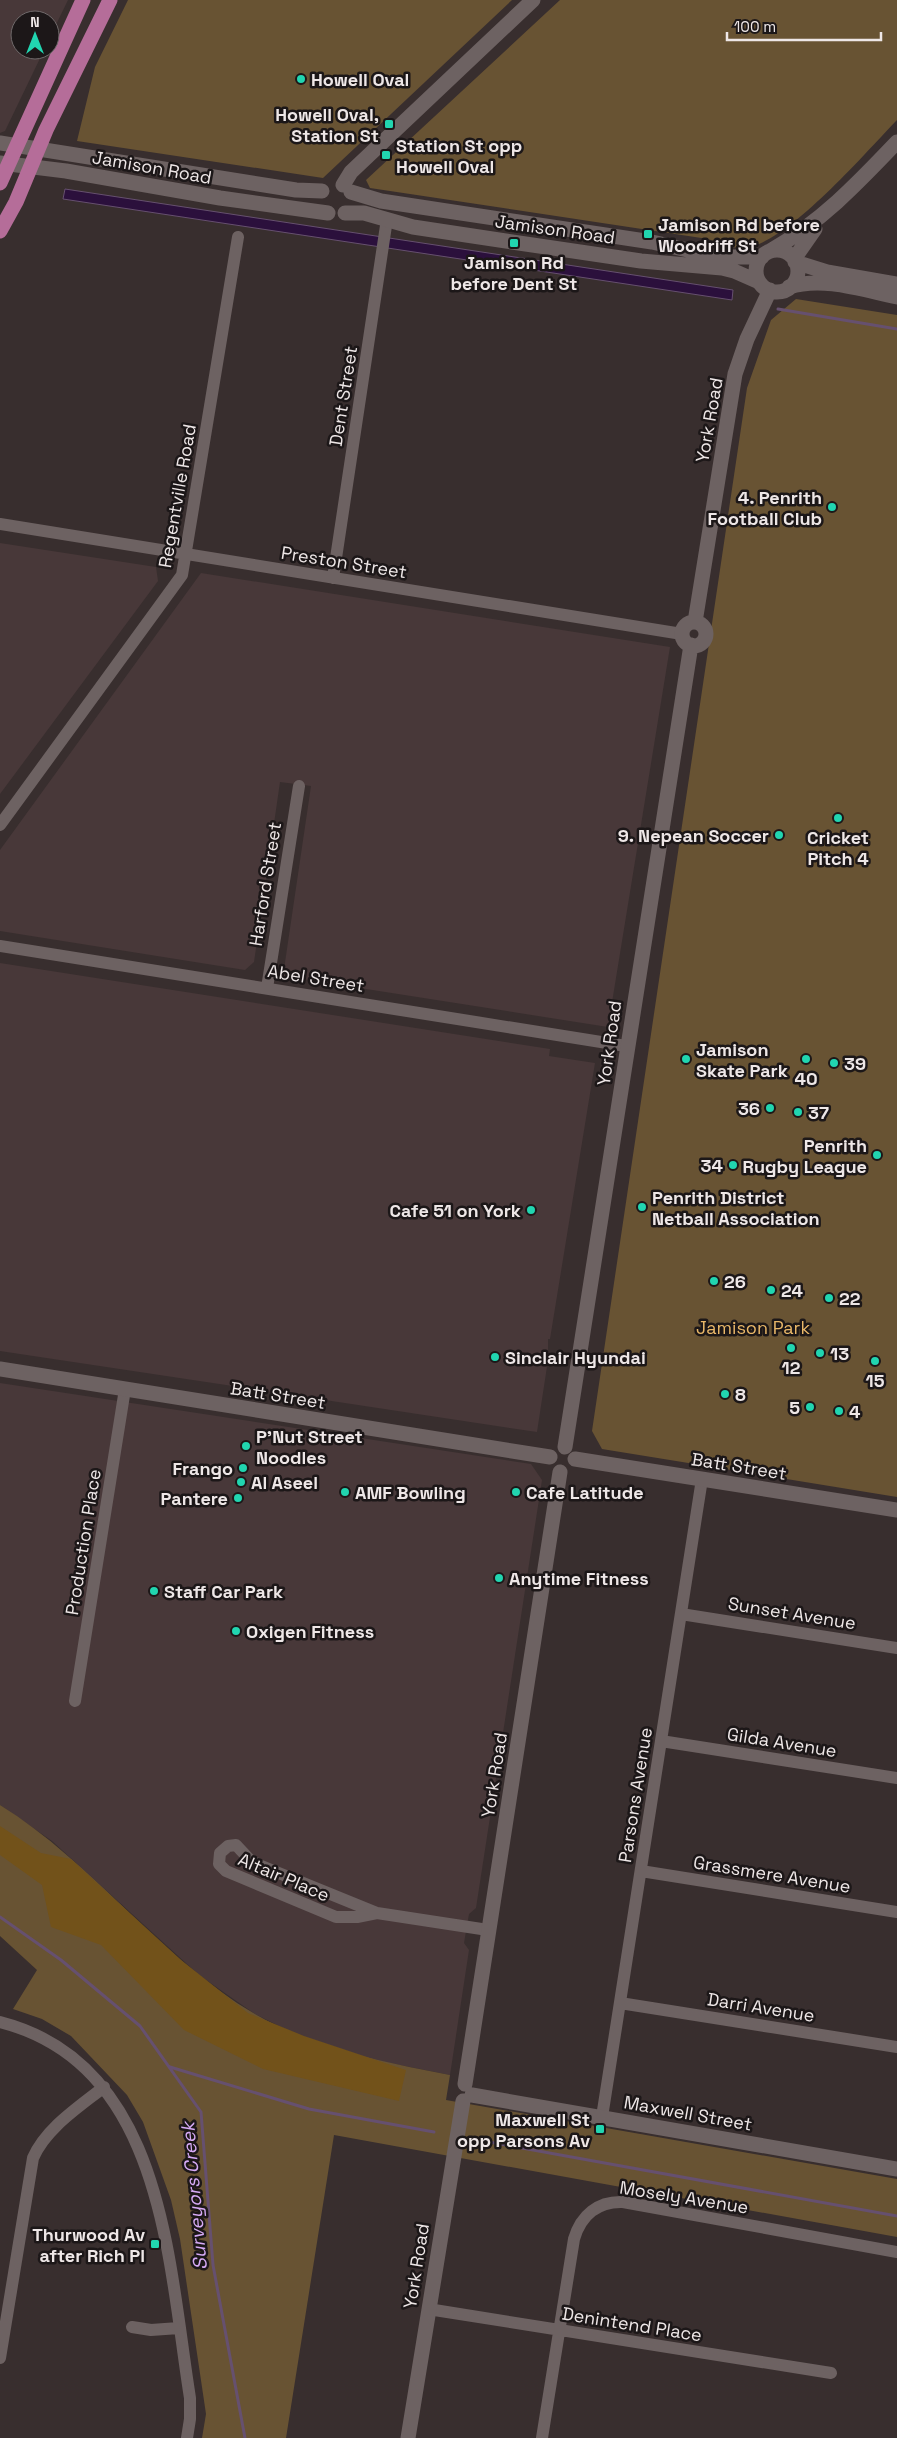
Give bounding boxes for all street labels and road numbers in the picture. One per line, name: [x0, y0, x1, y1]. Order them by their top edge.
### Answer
street label: Jamison Road: [90, 145, 214, 189]
street label: Jamison Road: [494, 209, 616, 249]
street label: Dent Street: [324, 344, 362, 448]
street label: York Road: [690, 376, 728, 464]
street label: Regentville Road: [153, 422, 201, 570]
street label: Preston Street: [279, 541, 409, 583]
street label: Harford Street: [244, 820, 286, 948]
street label: Abel Street: [266, 959, 366, 997]
street label: York Road: [592, 999, 626, 1087]
street label: Batt Street: [229, 1376, 327, 1414]
street label: Batt Street: [690, 1447, 788, 1485]
street label: Production Place: [60, 1467, 106, 1617]
street label: Sunset Avenue: [726, 1592, 858, 1634]
street label: Gilda Avenue: [726, 1722, 838, 1762]
street label: Parsons Avenue: [613, 1726, 657, 1864]
street label: York Road: [476, 1731, 512, 1819]
street label: Altair Place: [235, 1847, 333, 1907]
street label: Grassmere Avenue: [692, 1850, 852, 1898]
street label: Darri Avenue: [706, 1987, 816, 2027]
street label: Maxwell Street: [622, 2090, 754, 2136]
street label: Mosely Avenue: [618, 2175, 750, 2219]
street label: York Road: [398, 2222, 434, 2310]
street label: Denintend Place: [560, 2302, 704, 2346]

